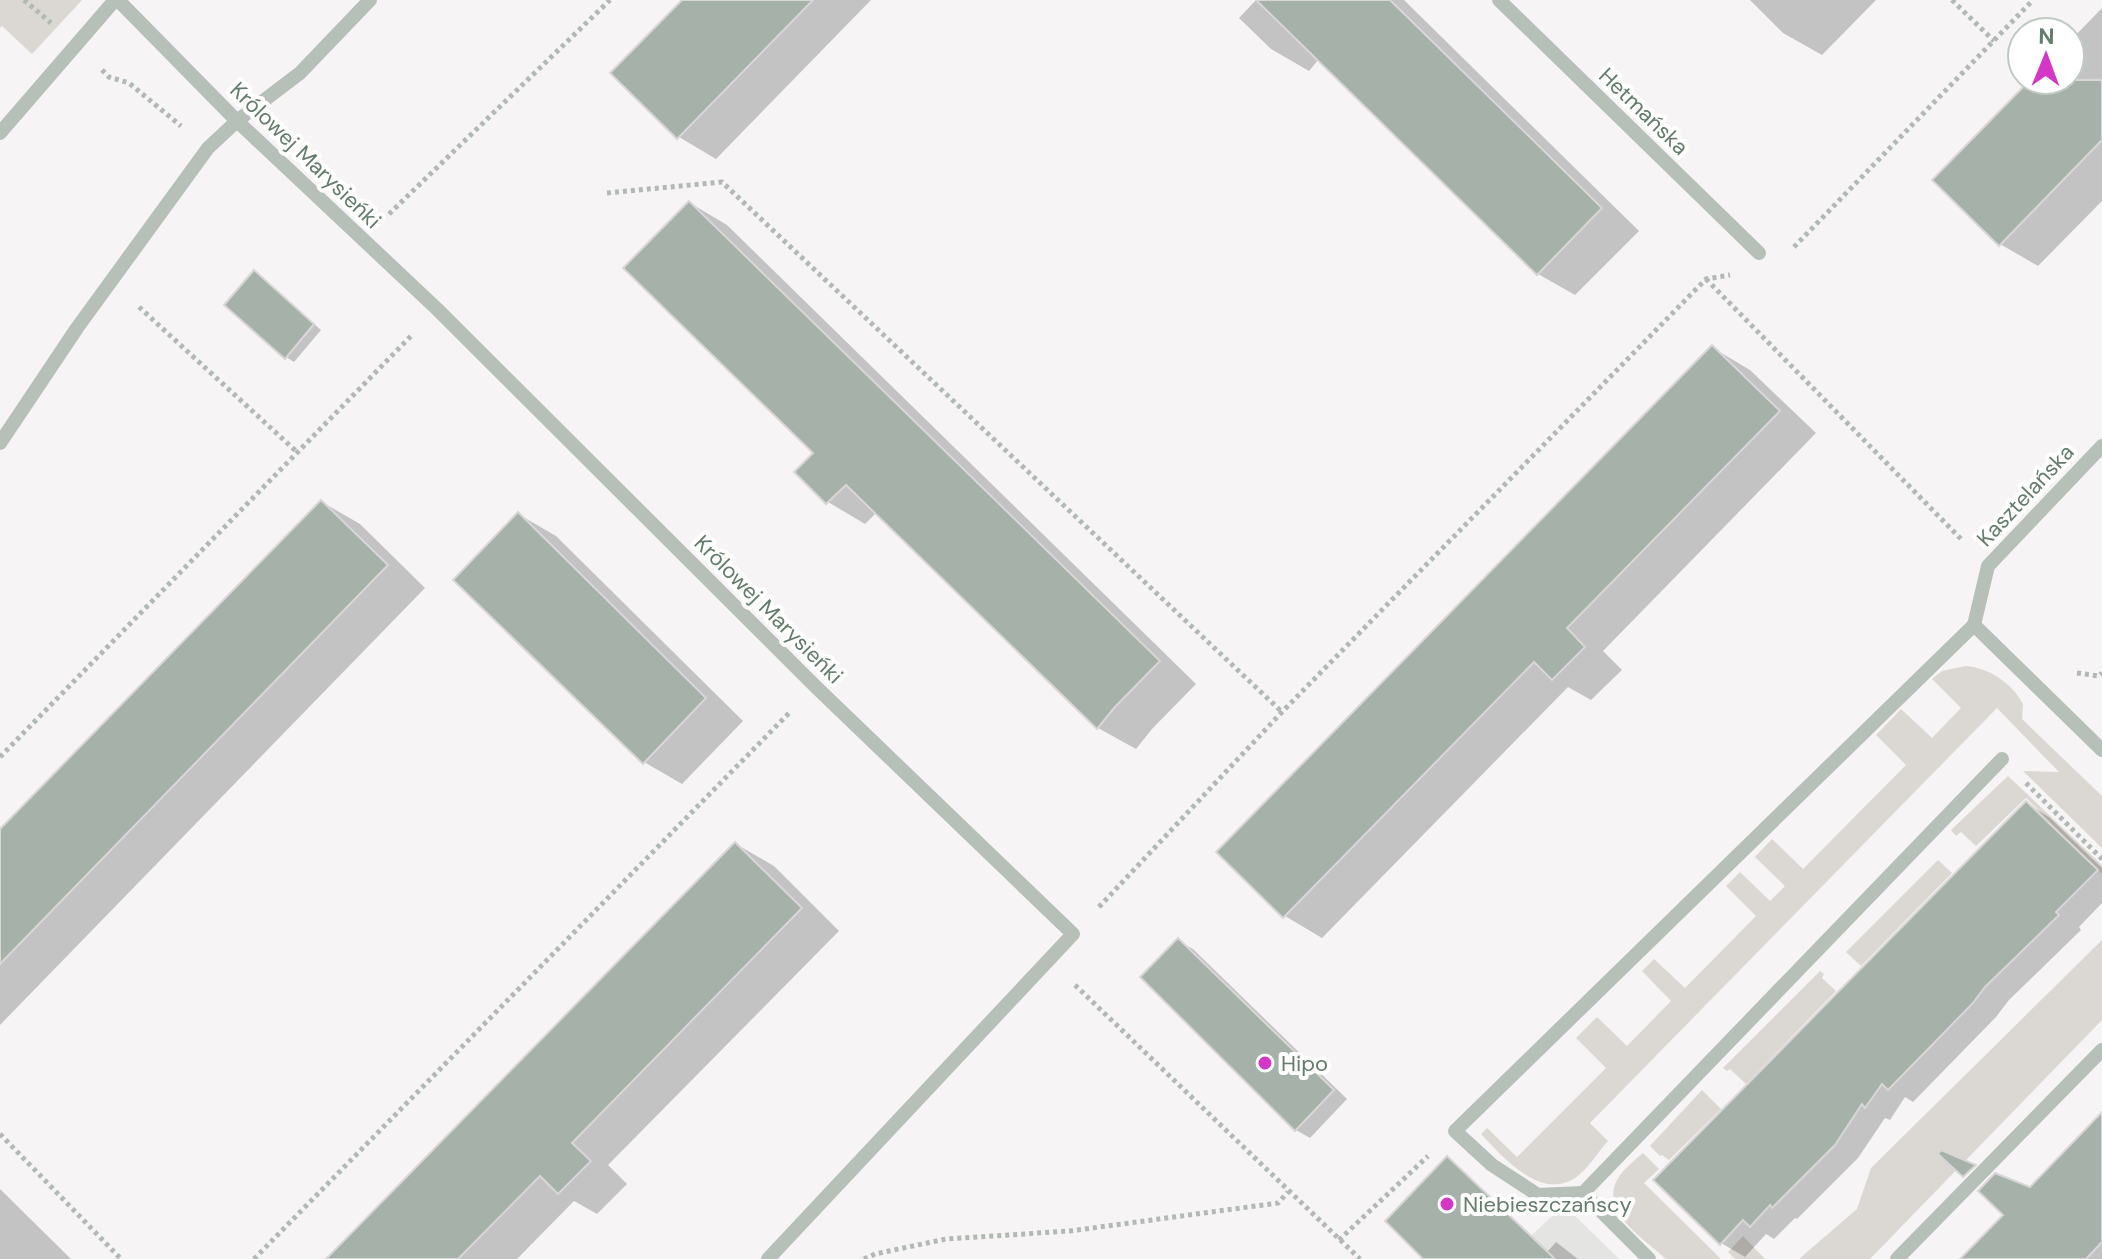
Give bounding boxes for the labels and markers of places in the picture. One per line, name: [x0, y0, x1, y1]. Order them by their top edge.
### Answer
place label: Hipo: [1281, 1049, 1328, 1078]
marker: Hipo: [1256, 1054, 1274, 1072]
place label: Niebieszczańscy: [1463, 1190, 1632, 1219]
marker: Niebieszczańscy: [1438, 1195, 1456, 1213]

